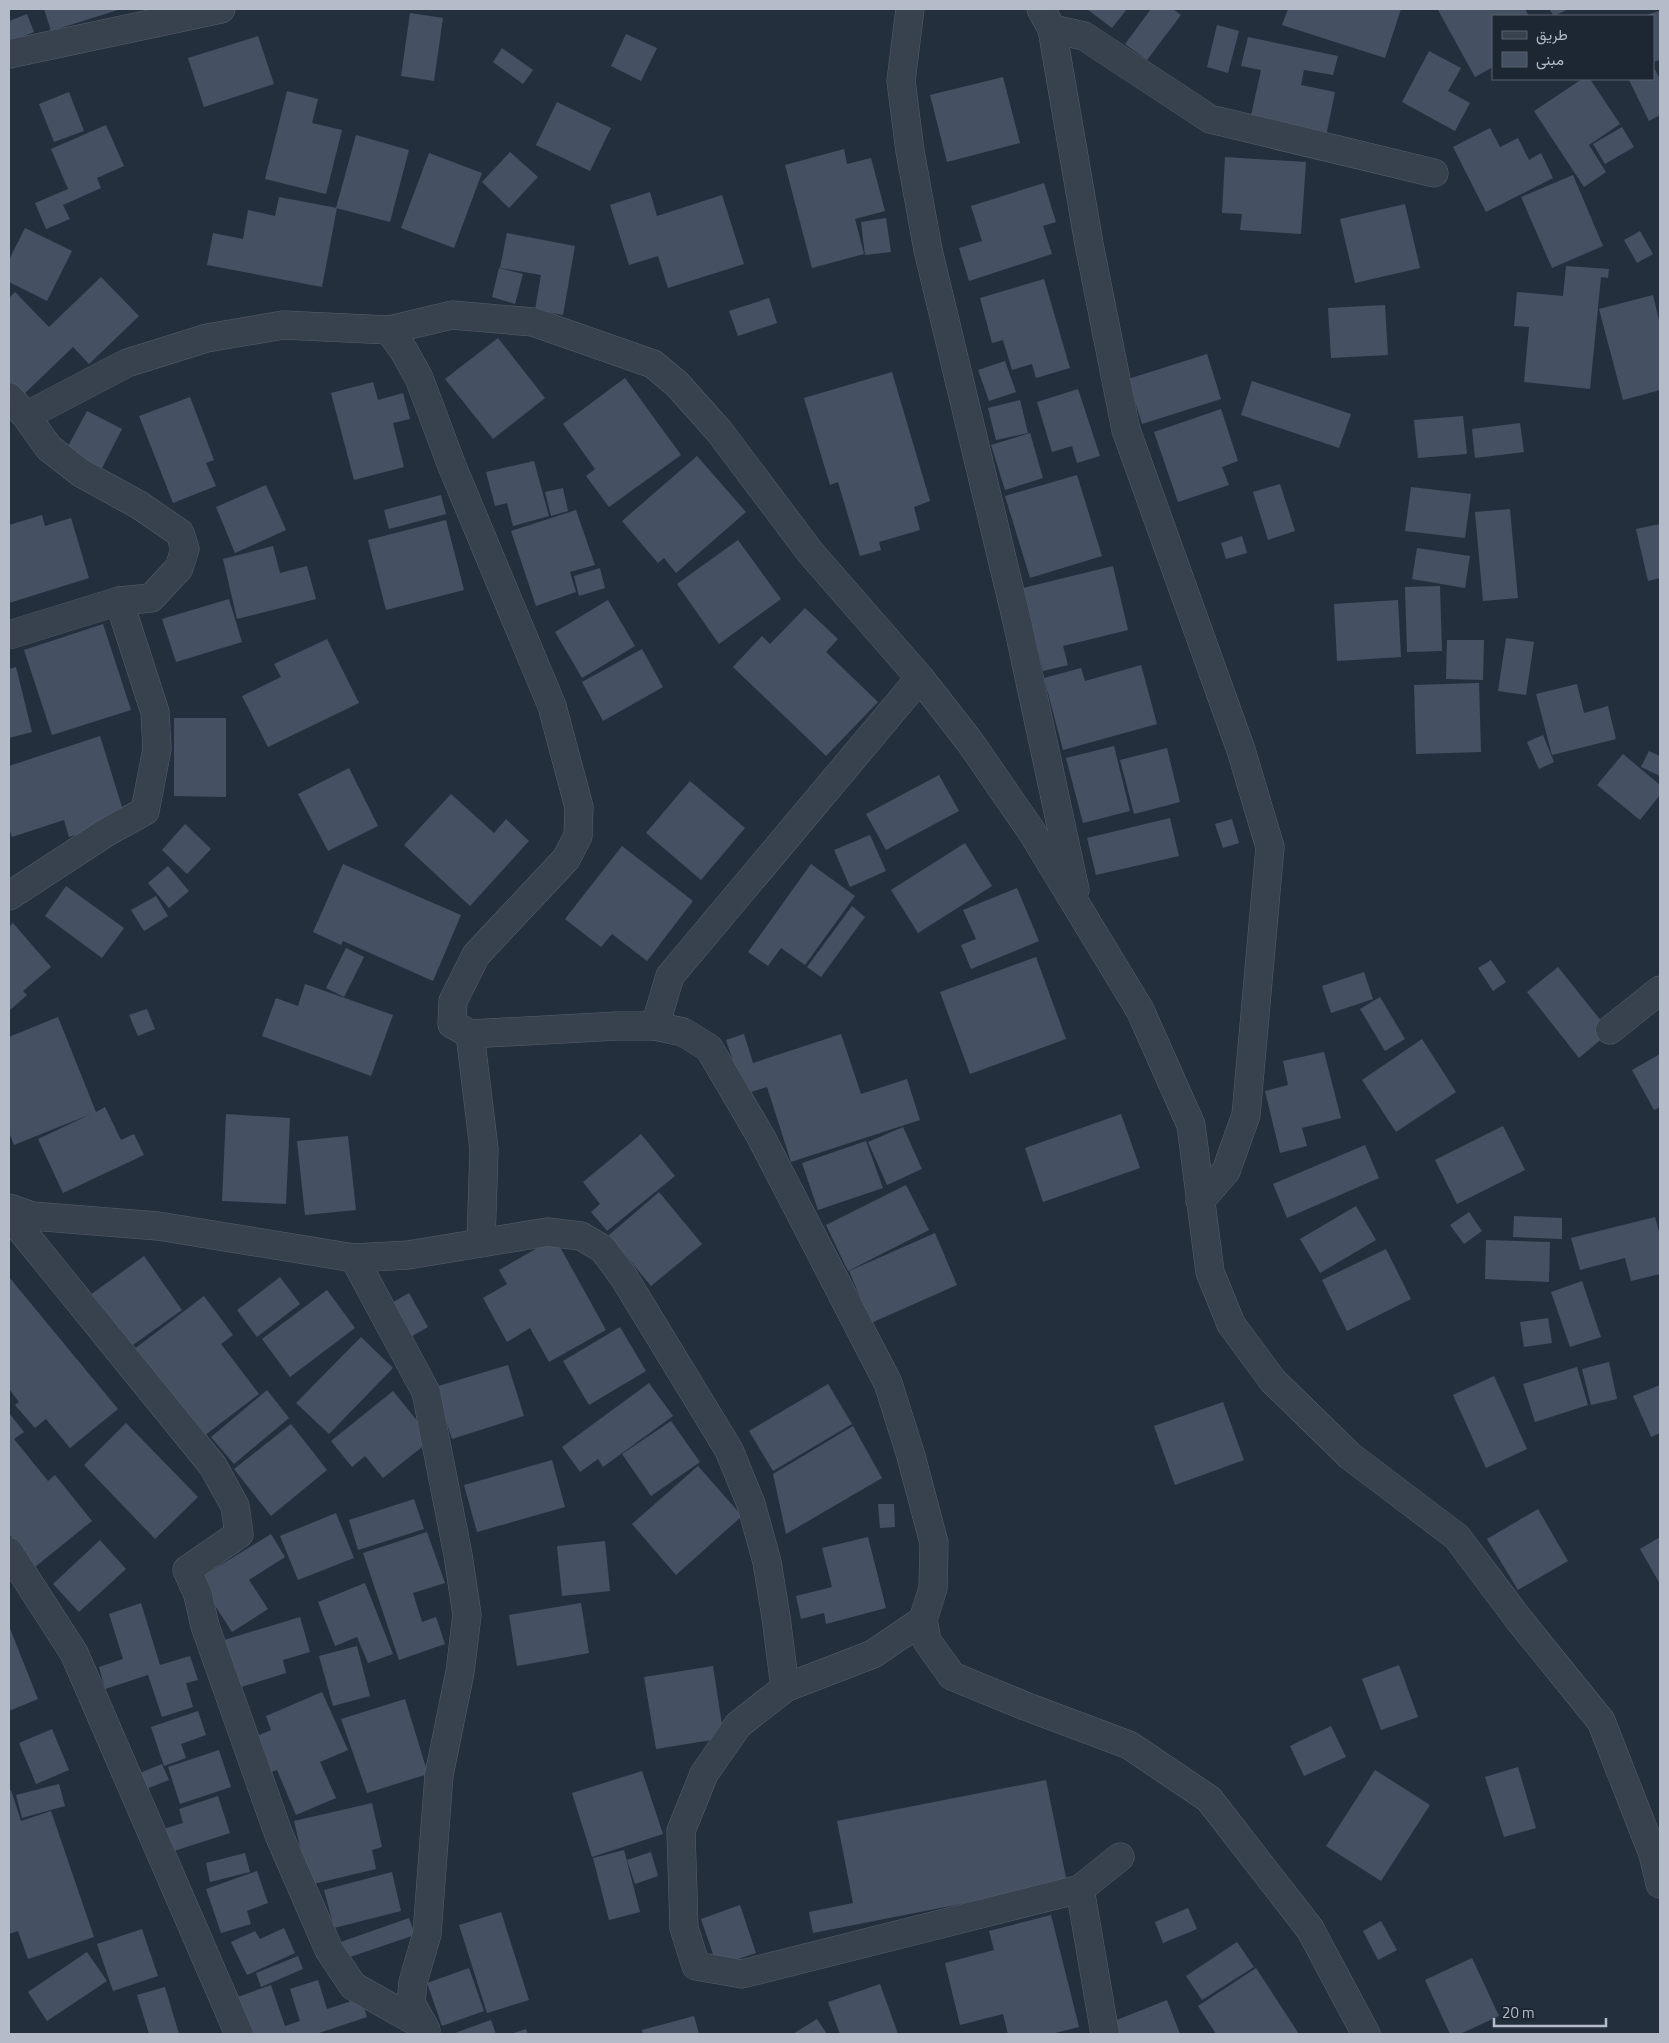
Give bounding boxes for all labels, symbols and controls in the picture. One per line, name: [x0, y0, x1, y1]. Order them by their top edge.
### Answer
legend: [1492, 15, 1654, 80]
text: طريق: [1536, 23, 1568, 46]
text: مبنى: [1536, 48, 1564, 71]
scale bar: [1494, 1996, 1606, 2028]
text: 20 m: [1502, 2001, 1535, 2024]

